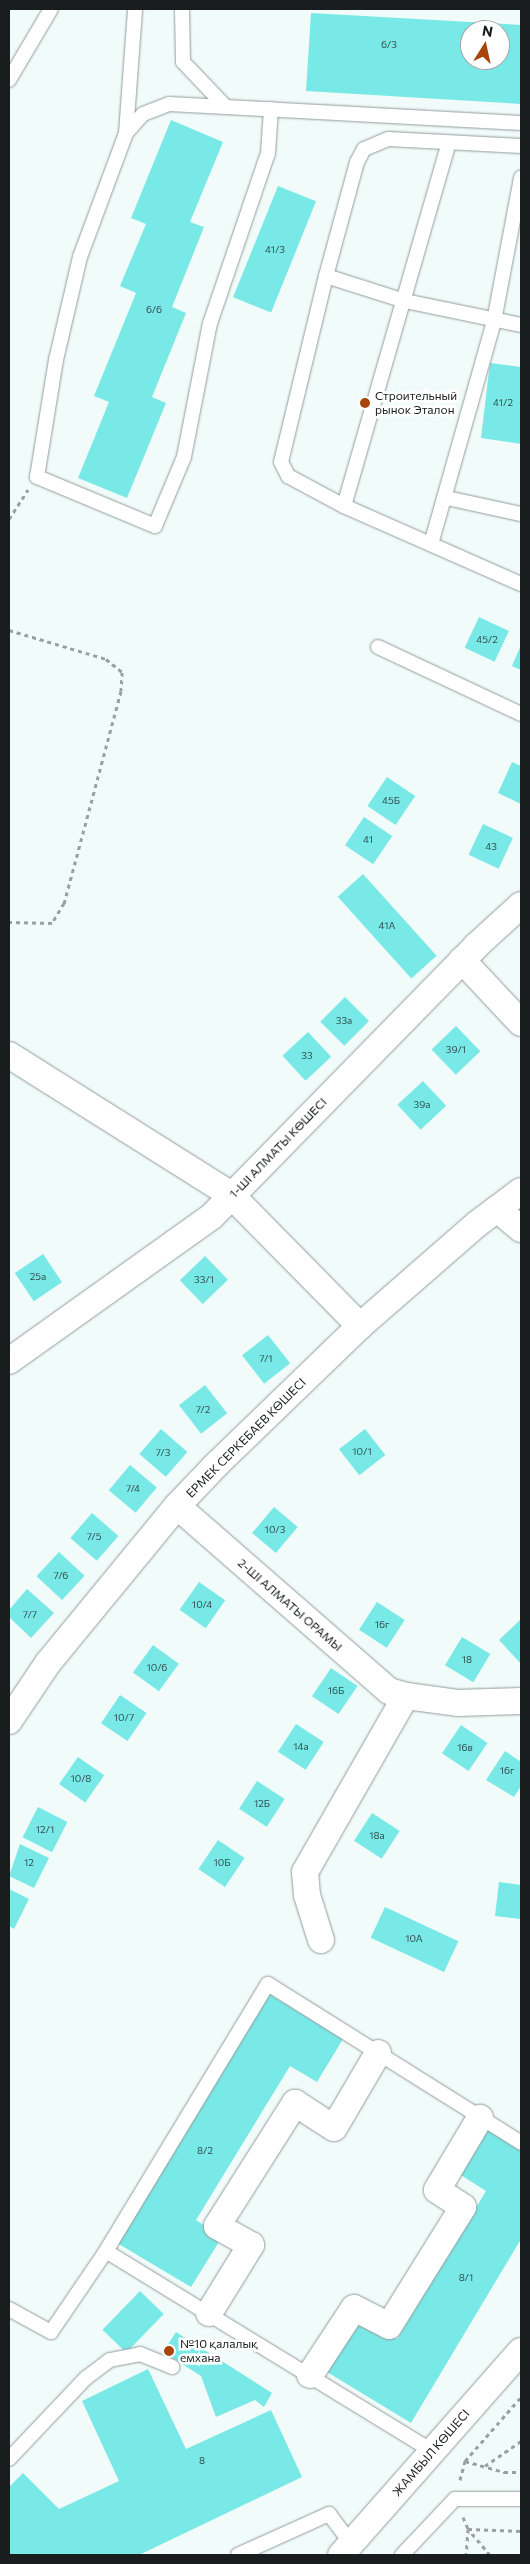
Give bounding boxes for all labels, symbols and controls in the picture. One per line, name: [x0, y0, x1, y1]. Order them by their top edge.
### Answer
north arrow: [460, 20, 510, 70]
text: N: [481, 21, 494, 40]
house number: 6/3: [381, 39, 397, 51]
house number: 41/3: [265, 244, 285, 256]
house number: 6/6: [146, 304, 162, 316]
place label: Строительный рынок Эталон: [375, 389, 457, 417]
marker: Строительный рынок Эталон: [359, 397, 371, 409]
house number: 41/2: [493, 397, 513, 409]
house number: 45/2: [476, 634, 498, 646]
house number: 45Б: [382, 795, 400, 807]
house number: 41: [363, 834, 373, 846]
house number: 43: [485, 841, 497, 853]
house number: 41А: [379, 920, 395, 932]
house number: 33а: [336, 1015, 352, 1027]
house number: 39/1: [446, 1044, 466, 1056]
house number: 33: [301, 1050, 313, 1062]
street label: 1-ШІ АЛМАТЫ КӨШЕСІ: [226, 1095, 330, 1201]
house number: 39а: [414, 1099, 430, 1111]
house number: 25а: [30, 1271, 46, 1283]
house number: 33/1: [194, 1274, 214, 1286]
house number: 7/1: [259, 1353, 273, 1365]
street label: ЕРМЕК СЕРКЕБАЕВ КӨШЕСІ: [183, 1375, 309, 1501]
house number: 7/2: [196, 1404, 210, 1416]
house number: 10/1: [352, 1446, 372, 1458]
house number: 7/3: [156, 1447, 170, 1459]
house number: 7/4: [126, 1483, 140, 1495]
house number: 10/3: [265, 1524, 285, 1536]
house number: 7/5: [87, 1531, 101, 1543]
street label: 2-ШІ АЛМАТЫ ОРАМЫ: [235, 1556, 345, 1654]
house number: 7/6: [54, 1570, 68, 1582]
house number: 10/4: [192, 1599, 212, 1611]
house number: 7/7: [23, 1609, 37, 1621]
house number: 16г: [375, 1619, 389, 1631]
house number: 18: [462, 1654, 472, 1666]
house number: 10/6: [147, 1662, 167, 1674]
house number: 16Б: [328, 1685, 344, 1697]
house number: 10/7: [114, 1712, 134, 1724]
house number: 14а: [293, 1741, 309, 1753]
house number: 16в: [457, 1742, 473, 1754]
house number: 16г: [500, 1765, 514, 1777]
house number: 10/8: [71, 1773, 91, 1785]
house number: 12Б: [254, 1798, 270, 1810]
house number: 12/1: [36, 1824, 54, 1836]
house number: 18а: [369, 1830, 385, 1842]
house number: 12: [24, 1857, 34, 1869]
house number: 10Б: [213, 1857, 231, 1869]
house number: 10А: [405, 1933, 423, 1945]
house number: 8/2: [197, 2145, 213, 2157]
house number: 8/1: [459, 2272, 473, 2284]
place label: №10 қалалық емхана: [180, 2337, 258, 2365]
marker: №10 қалалық емхана: [162, 2344, 176, 2358]
street label: ЖАМБЫЛ КӨШЕСІ: [389, 2407, 473, 2499]
house number: 8: [199, 2455, 205, 2467]

